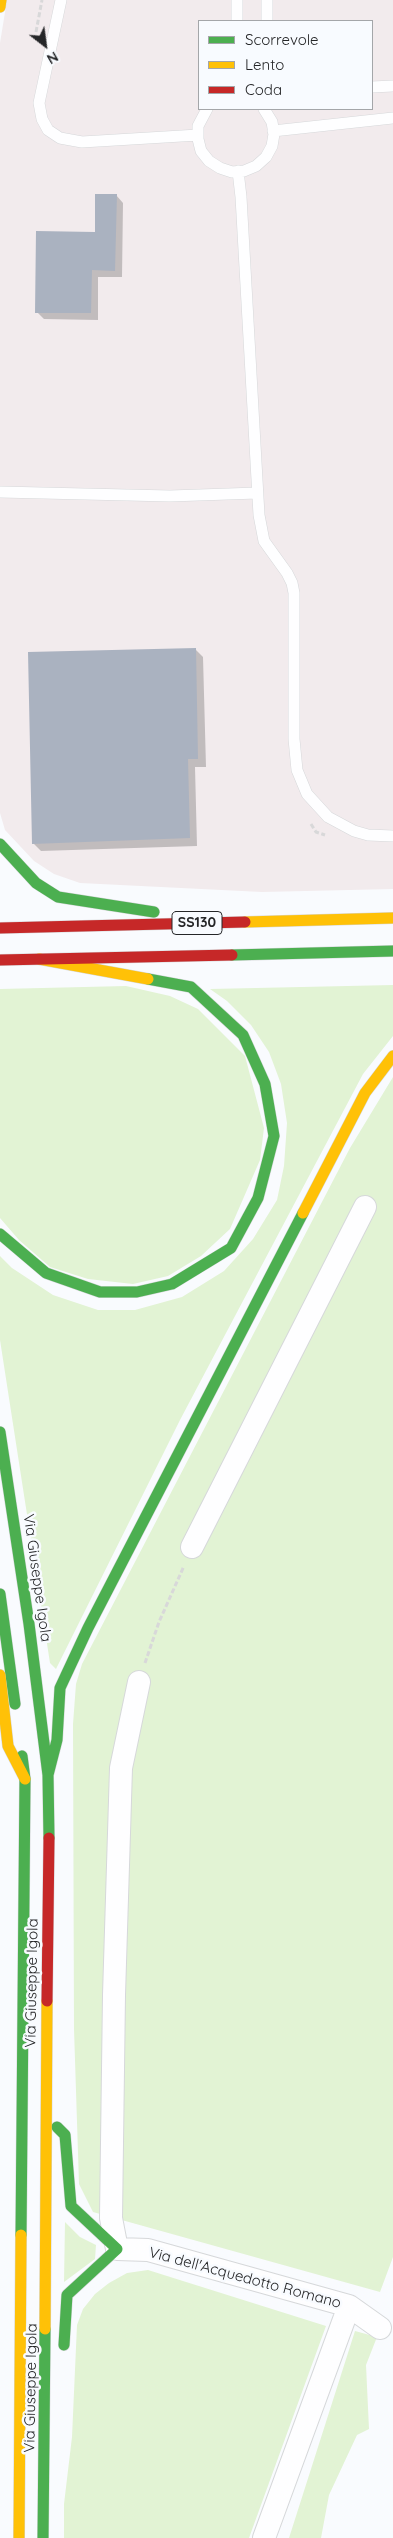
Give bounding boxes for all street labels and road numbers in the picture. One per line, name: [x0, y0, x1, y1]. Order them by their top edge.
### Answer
road number: SS130: [172, 911, 222, 934]
street label: Via Giuseppe Igola: [19, 1513, 55, 1643]
street label: Via Giuseppe Igola: [22, 1918, 42, 2048]
street label: Via dell'Acquedotto Romano: [147, 2244, 343, 2312]
street label: Via Giuseppe Igola: [21, 2323, 41, 2453]

